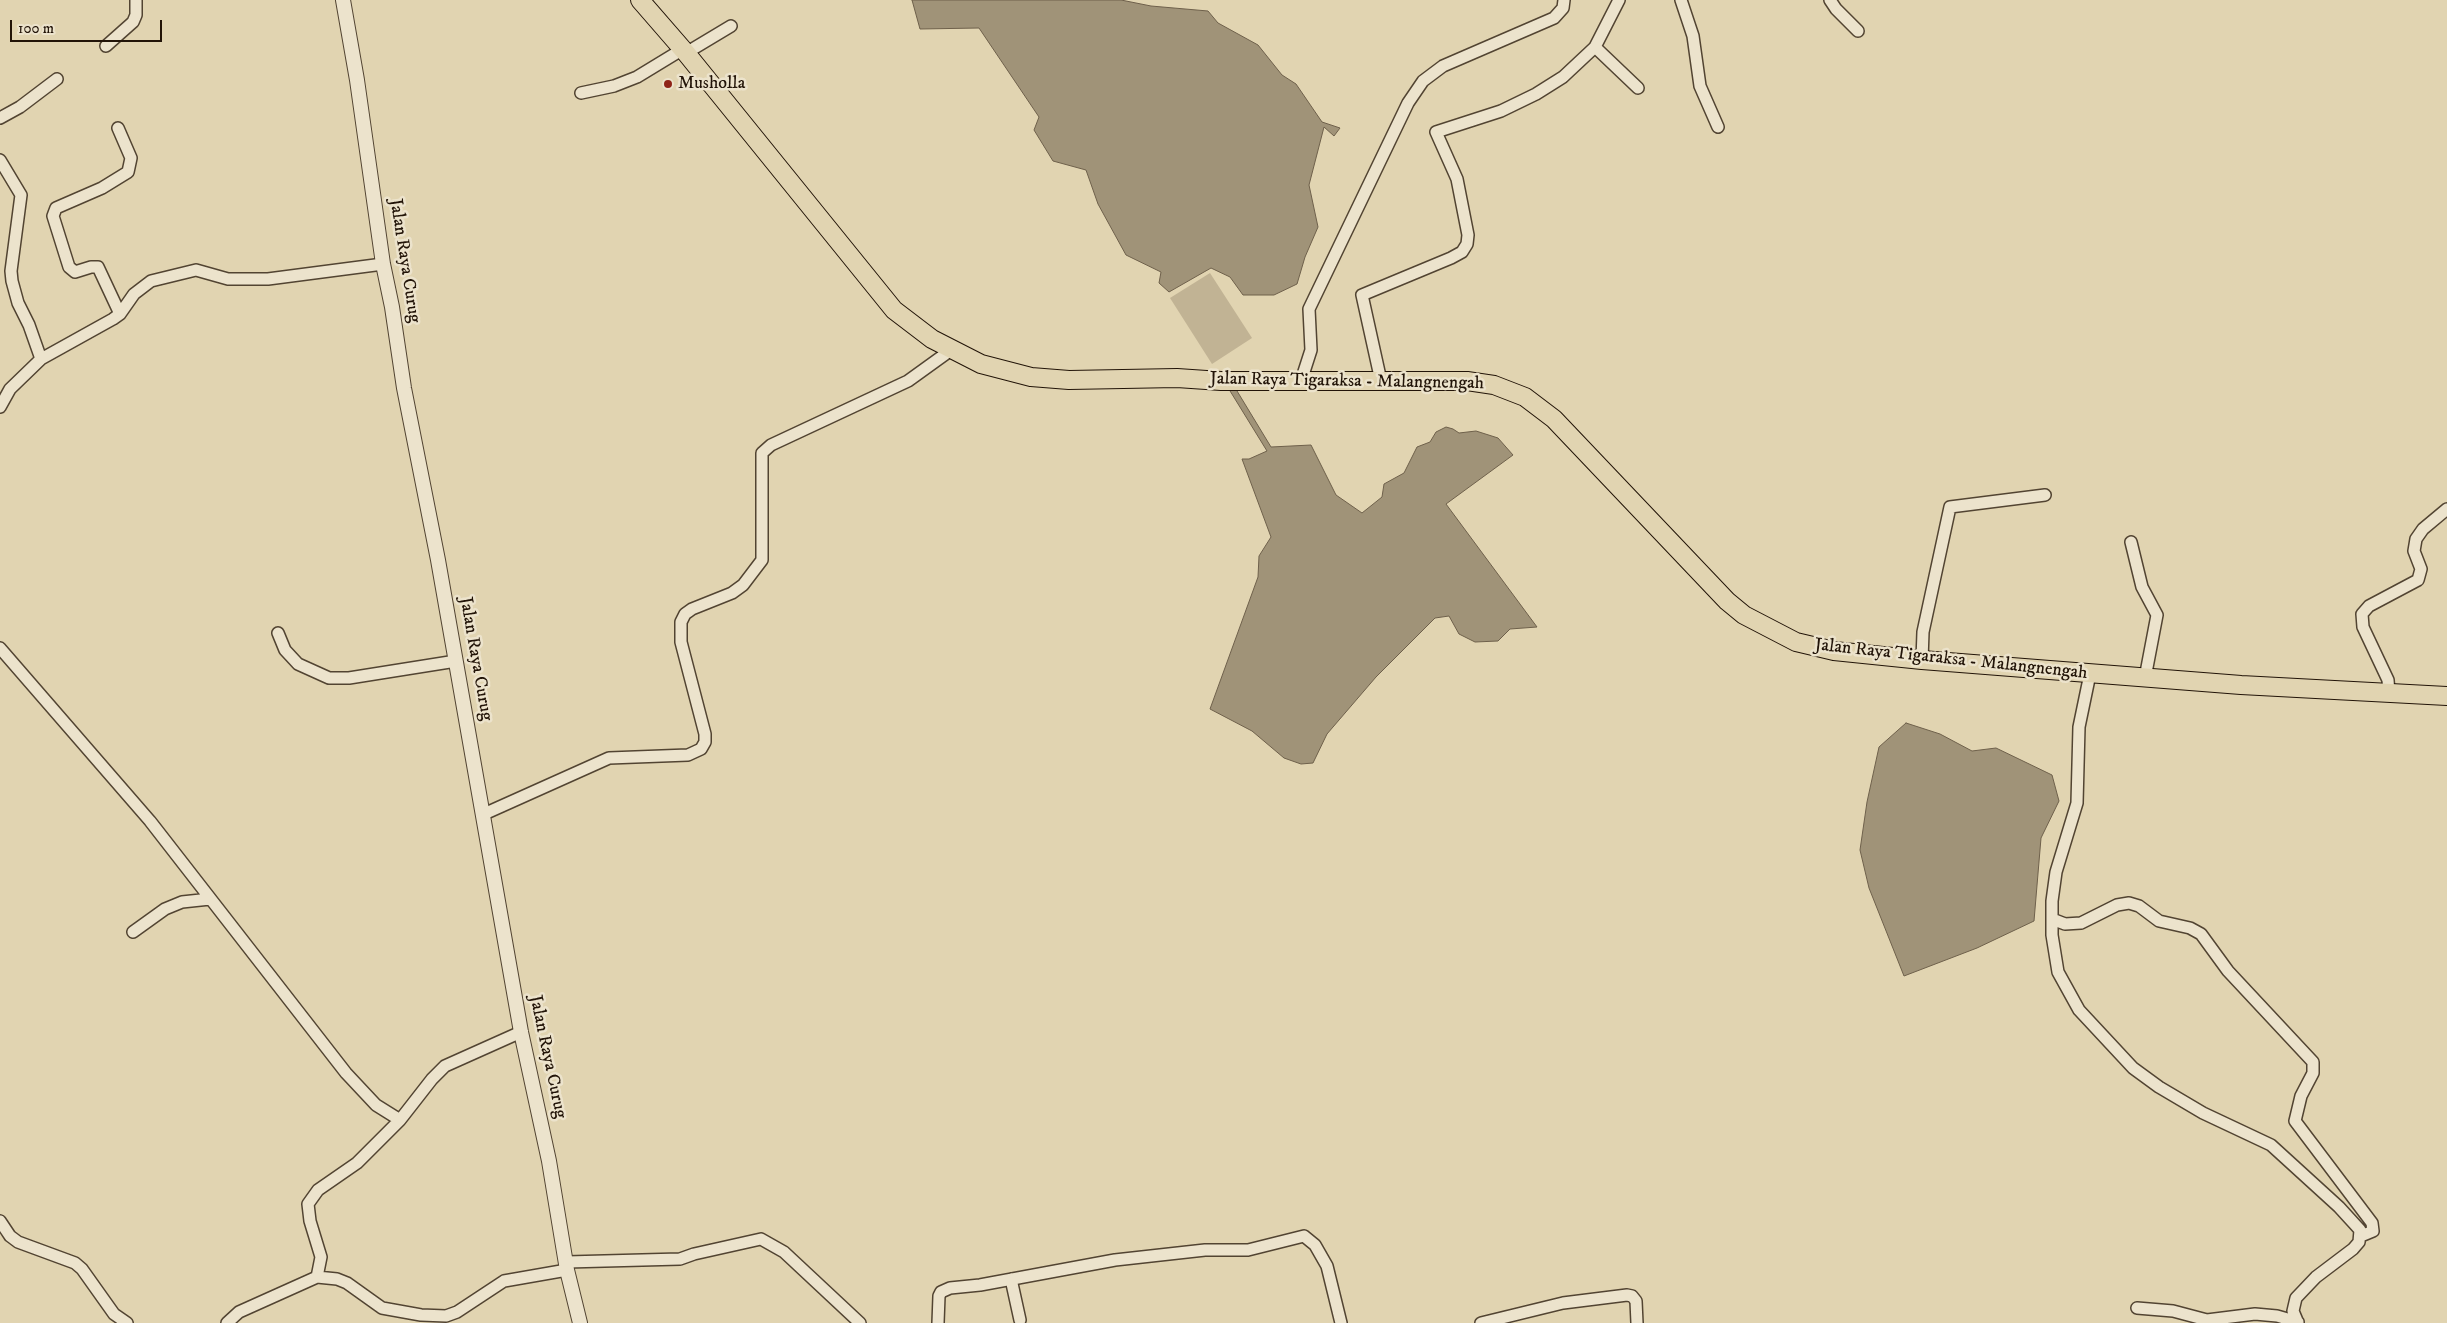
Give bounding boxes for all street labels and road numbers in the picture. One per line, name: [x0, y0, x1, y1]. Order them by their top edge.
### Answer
street label: Jalan Raya Curug: [384, 198, 424, 324]
street label: Jalan Raya Tigaraksa - Malangnengah: [1210, 369, 1484, 395]
street label: Jalan Raya Curug: [453, 595, 497, 723]
street label: Jalan Raya Tigaraksa - Malangnengah: [1813, 635, 2089, 685]
street label: Jalan Raya Curug: [523, 994, 571, 1120]

